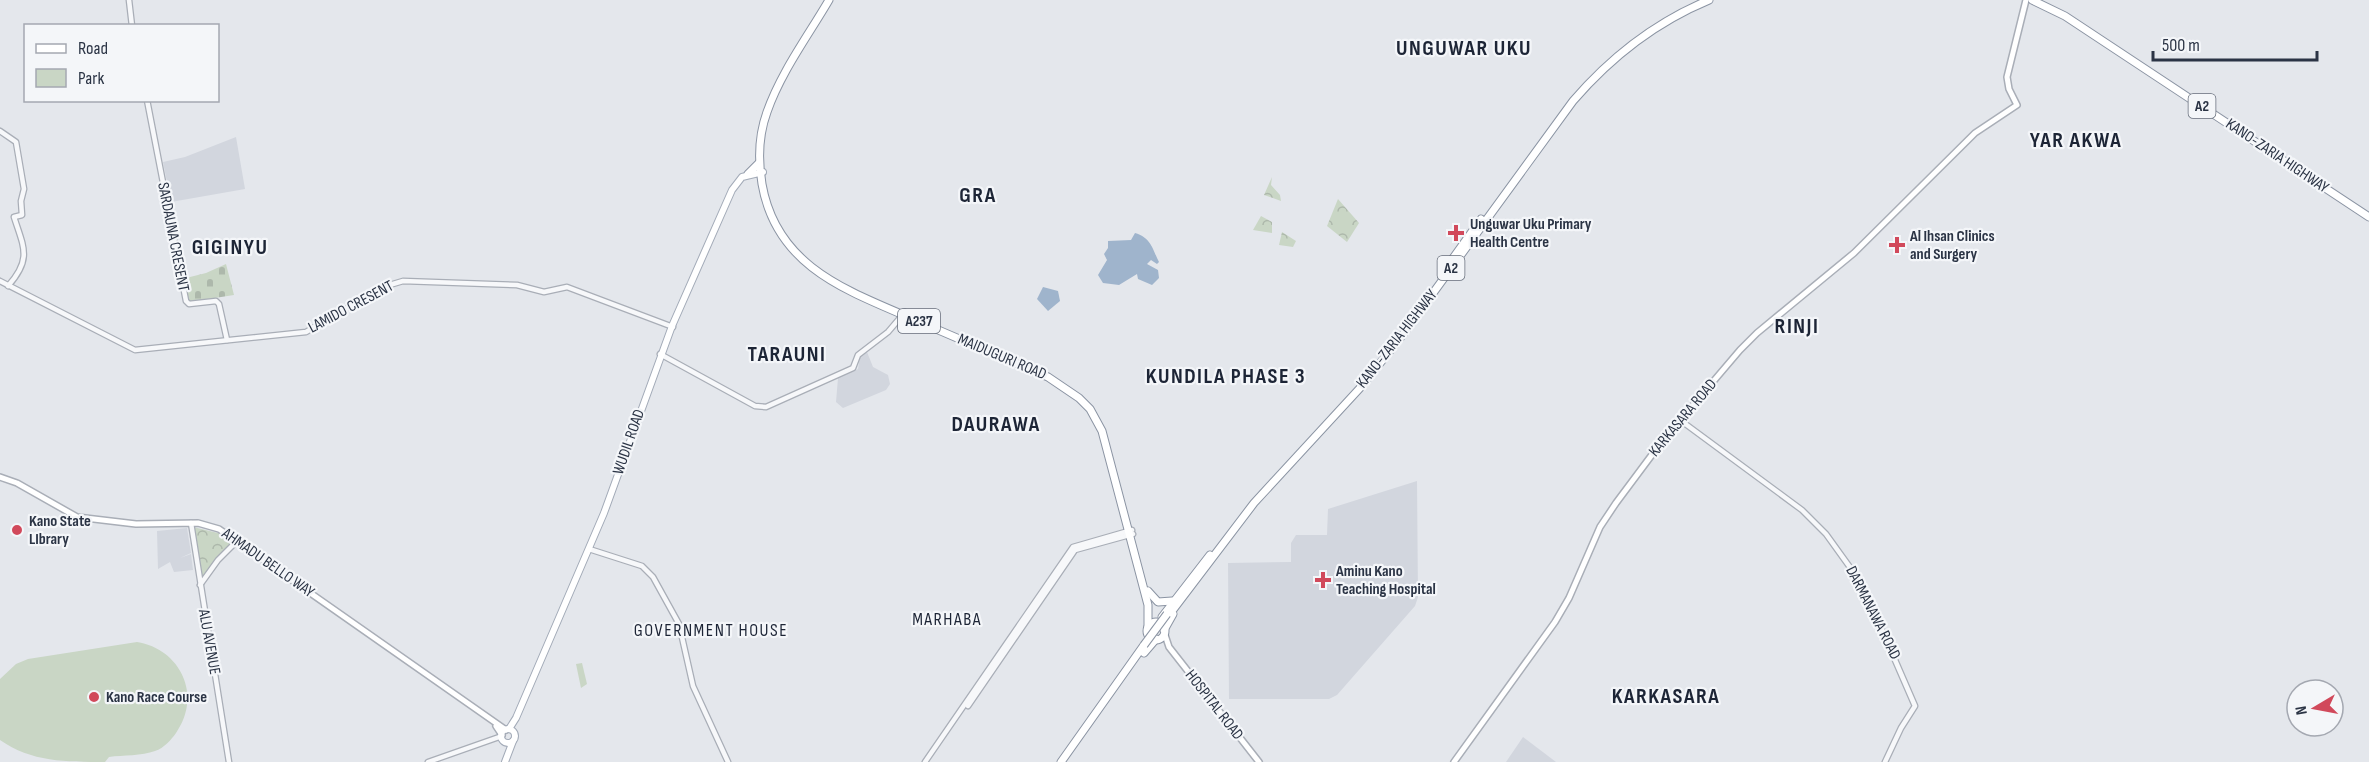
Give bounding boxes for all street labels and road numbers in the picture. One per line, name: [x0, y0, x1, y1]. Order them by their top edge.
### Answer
road number: A2: [2188, 94, 2216, 118]
street label: KANO-ZARIA HIGHWAY: [2222, 115, 2332, 198]
street label: SARDAUNA CRESENT: [153, 181, 193, 294]
road number: A2: [1438, 256, 1464, 280]
street label: LAMIDO CRESENT: [305, 276, 397, 337]
street label: KANO-ZARIA HIGHWAY: [1353, 286, 1442, 392]
road number: A237: [898, 309, 940, 333]
street label: MAIDUGURI ROAD: [955, 330, 1049, 384]
street label: KARKASARA ROAD: [1645, 375, 1721, 461]
street label: WUDIL ROAD: [609, 407, 649, 477]
street label: AHMADU BELLO WAY: [217, 524, 318, 602]
street label: DARMANAWA ROAD: [1841, 563, 1905, 663]
street label: ALU AVENUE: [194, 607, 224, 676]
street label: HOSPITAL ROAD: [1181, 666, 1247, 744]

